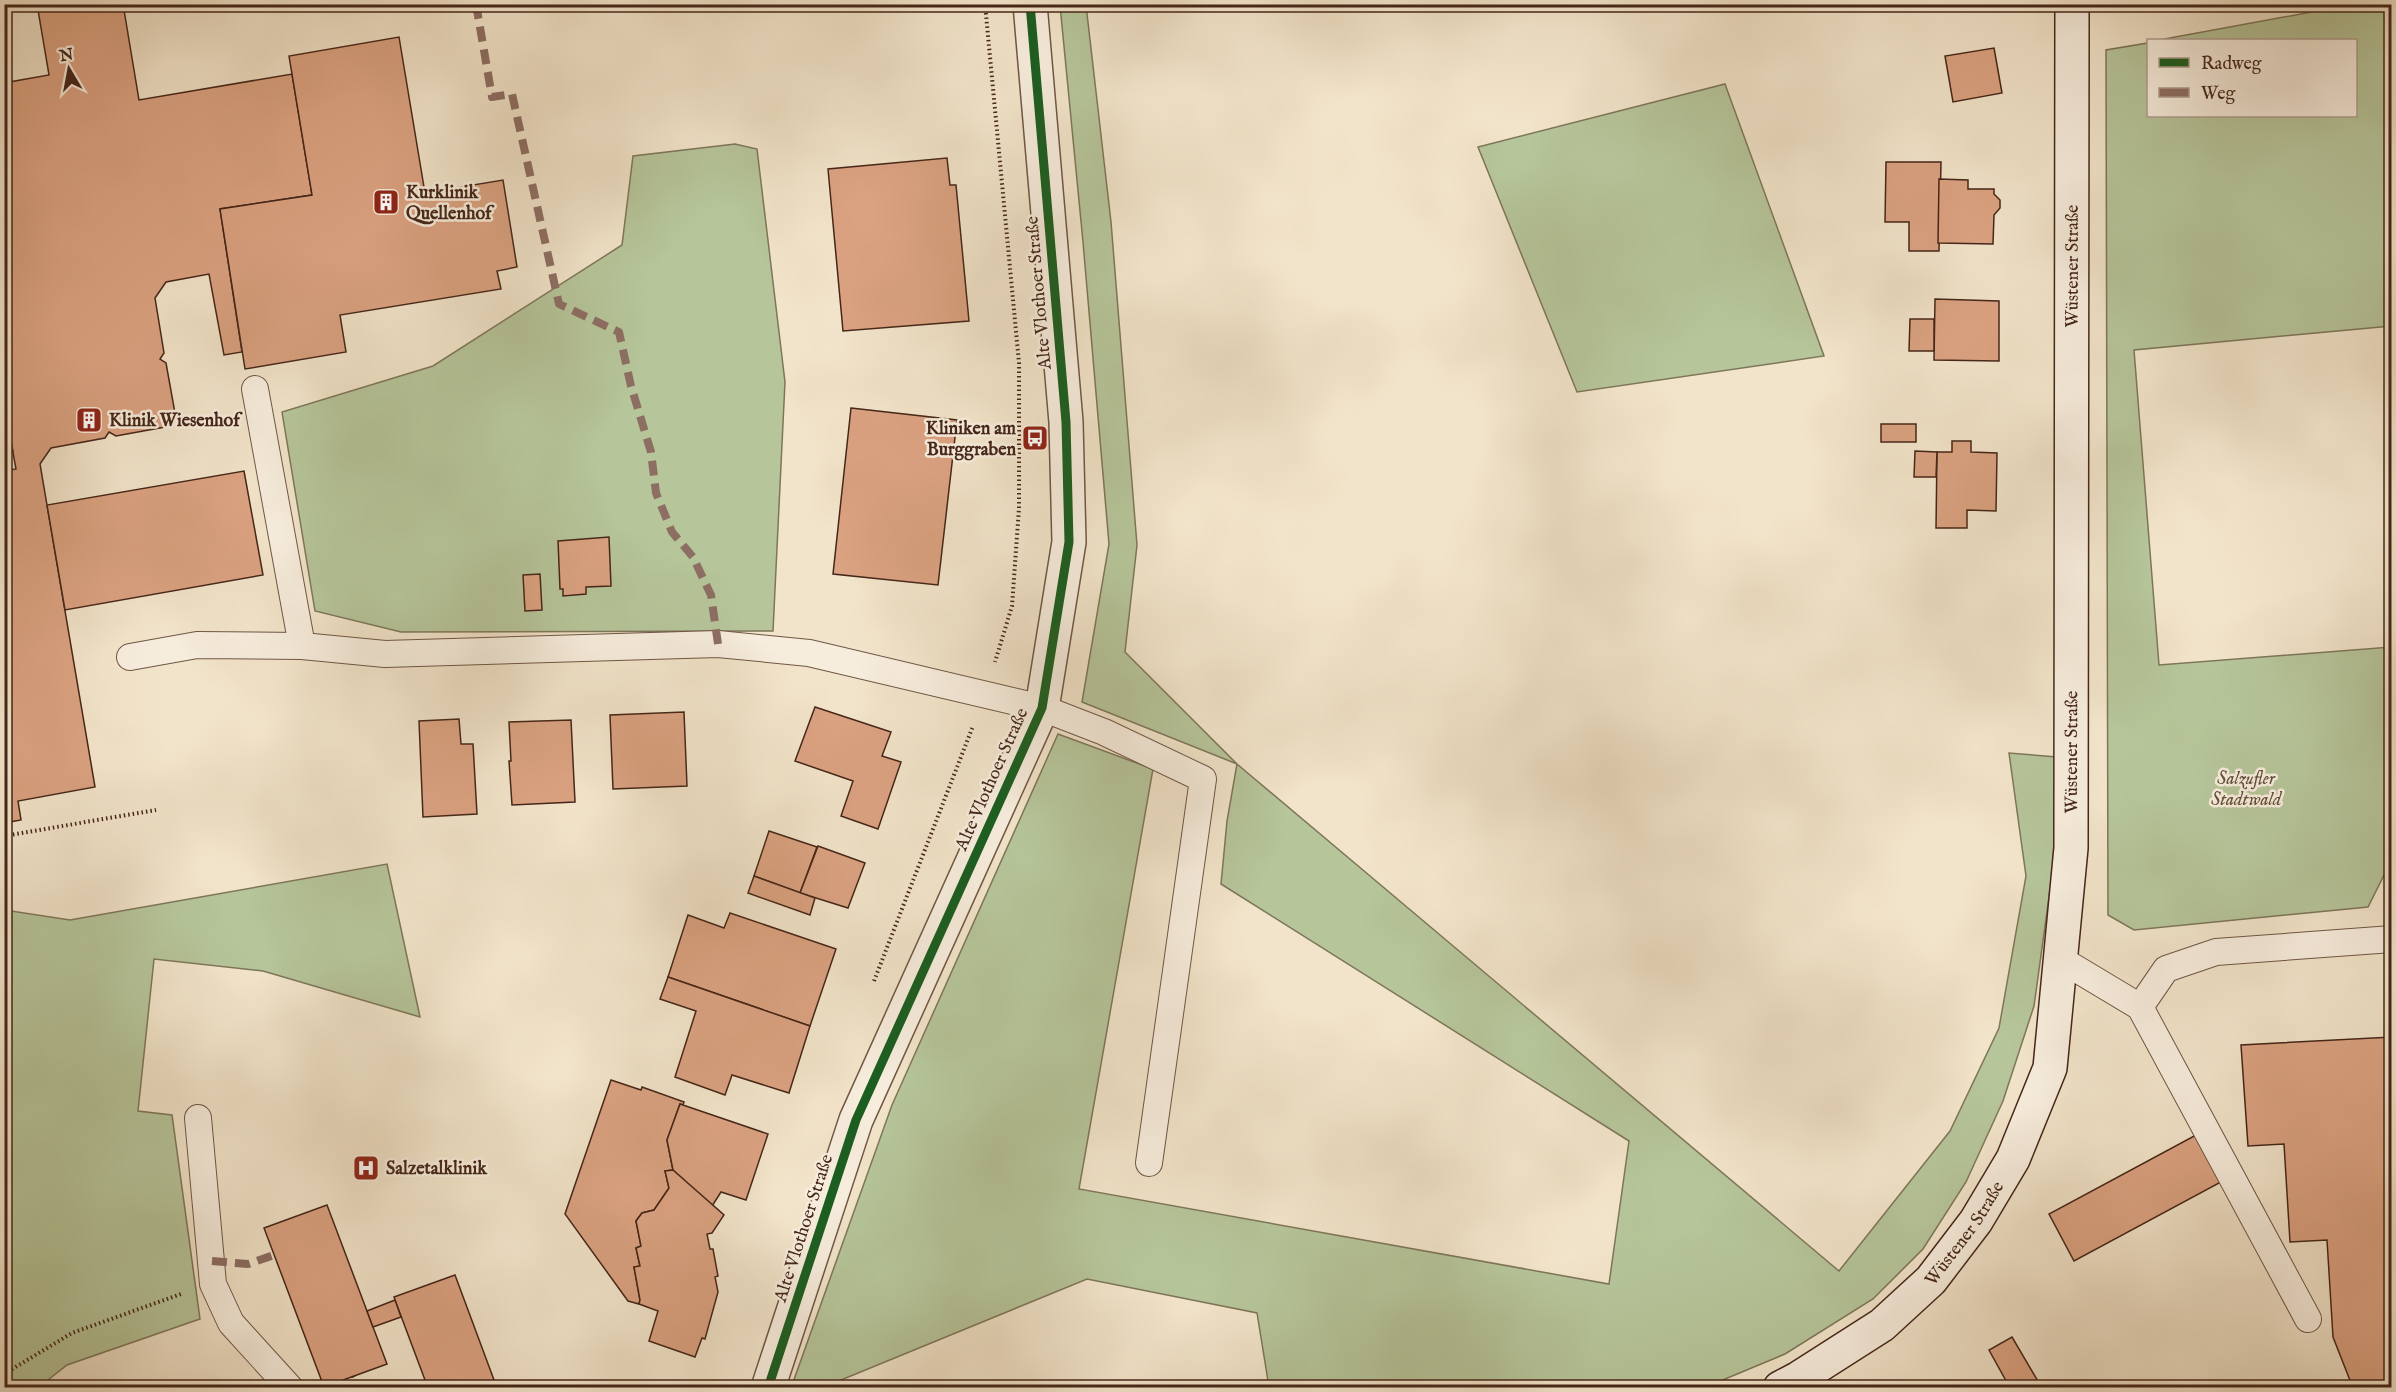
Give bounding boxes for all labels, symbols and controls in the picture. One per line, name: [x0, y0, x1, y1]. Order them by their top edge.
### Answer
north arrow: [39, 39, 99, 99]
legend: [2147, 39, 2357, 117]
text: N: [57, 45, 75, 67]
text: Radweg: [2201, 53, 2262, 76]
text: Weg: [2201, 83, 2236, 106]
place label: Kurklinik Quellenhof: [406, 182, 495, 226]
building icon: Kurklinik Quellenhof: [371, 187, 401, 217]
street label: Wüstener Straße: [2062, 205, 2085, 328]
street label: Alte Vlothoer Straße: [1021, 215, 1058, 371]
building icon: Klinik Wiesenhof: [74, 405, 104, 435]
place label: Klinik Wiesenhof: [109, 410, 243, 433]
place label: Kliniken am Burggraben: [926, 418, 1016, 462]
bus stop icon: Kliniken am Burggraben: [1020, 423, 1050, 453]
street label: Wüstener Straße: [2061, 691, 2084, 814]
street label: Alte Vlothoer Straße: [950, 705, 1034, 855]
park label: Salzufler Stadtwald: [2211, 768, 2283, 812]
street label: Alte Vlothoer Straße: [769, 1152, 839, 1306]
hospital icon: Salzetalklinik: [351, 1153, 381, 1183]
place label: Salzetalklinik: [386, 1158, 488, 1181]
street label: Wüstener Straße: [1921, 1177, 2010, 1291]

